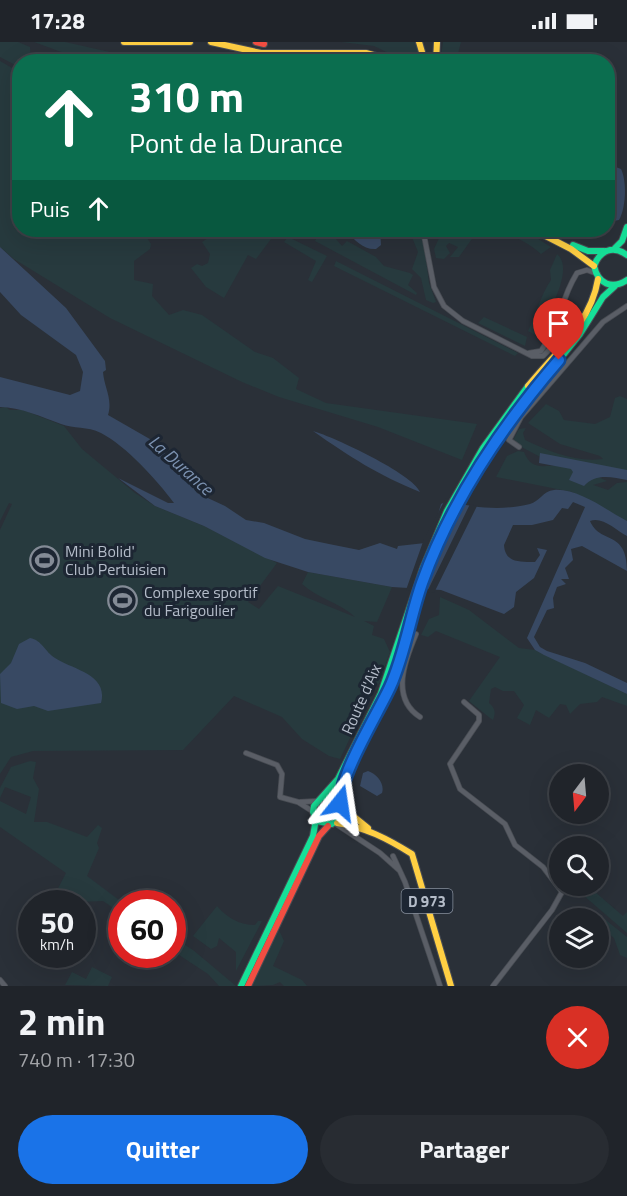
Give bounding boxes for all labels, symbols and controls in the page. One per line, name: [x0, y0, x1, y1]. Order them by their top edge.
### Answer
text: 17:28: [30, 4, 85, 38]
text: 310 m: [129, 64, 244, 128]
icon: ahead: [30, 78, 108, 156]
text: Pont de la Durance: [129, 122, 343, 163]
text: Puis: [30, 192, 70, 226]
icon: ahead: [82, 192, 115, 225]
pin: [533, 298, 584, 360]
icon: arrive: [542, 307, 575, 340]
water label: La Durance: [142, 428, 221, 503]
place label: Mini Bolid' Club Pertuisien: [65, 539, 166, 581]
sports icon: Mini Bolid' Club Pertuisien: [28, 544, 60, 576]
place label: Complexe sportif du Farigoulier: [144, 580, 258, 622]
sports icon: Complexe sportif du Farigoulier: [107, 585, 139, 617]
street label: Route d'Aix: [335, 660, 387, 738]
north arrow: [549, 764, 609, 824]
map controls: [549, 764, 609, 968]
position arrow: [308, 771, 372, 835]
button: search: [549, 836, 609, 896]
road number: D 973: [402, 889, 452, 913]
speed limit sign: 60: [108, 890, 186, 968]
text: 50: [40, 899, 74, 945]
button: layers: [549, 908, 609, 968]
text: km/h: [40, 933, 74, 956]
text: 2 min: [18, 994, 105, 1049]
button: close: [546, 1006, 609, 1069]
text: 740 m · 17:30: [18, 1044, 135, 1075]
button: Quitter: [18, 1115, 308, 1184]
button: Partager: [320, 1115, 609, 1184]

